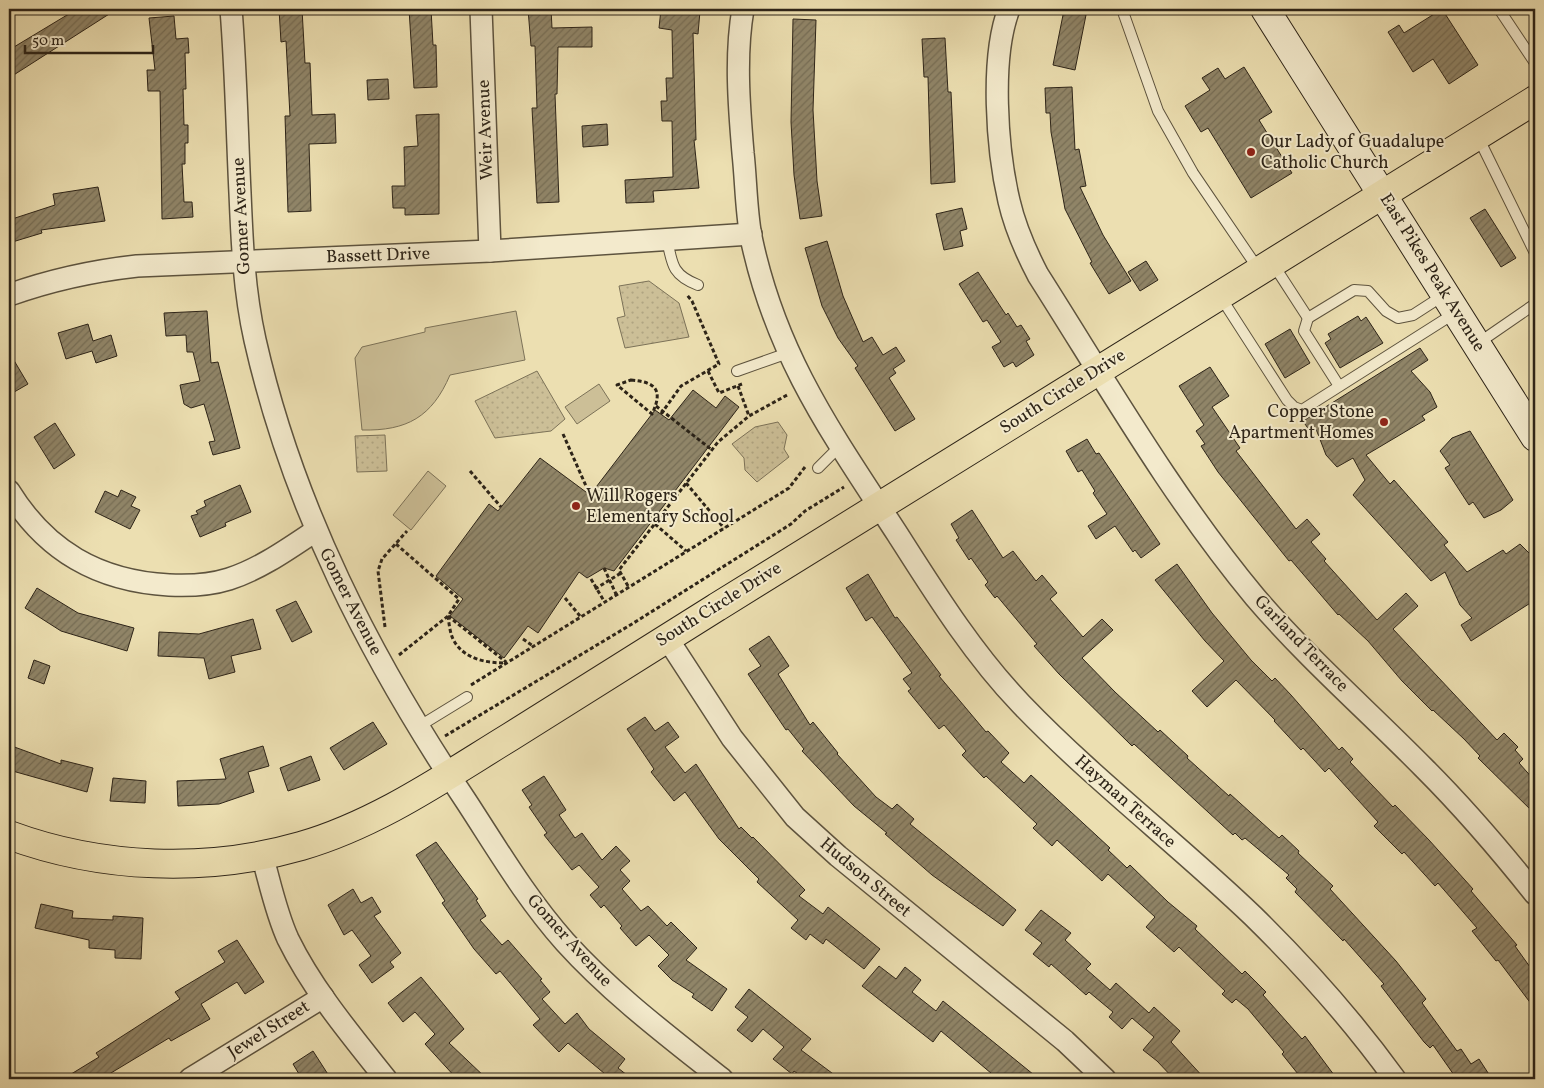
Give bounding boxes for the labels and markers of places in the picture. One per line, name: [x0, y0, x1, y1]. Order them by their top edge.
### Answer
place label: Our Lady of Guadalupe Catholic Church: [1261, 130, 1444, 176]
marker: Our Lady of Guadalupe Catholic Church: [1245, 146, 1257, 158]
place label: Copper Stone Apartment Homes: [1228, 400, 1374, 446]
marker: Copper Stone Apartment Homes: [1378, 416, 1390, 428]
place label: Will Rogers Elementary School: [586, 484, 734, 530]
marker: Will Rogers Elementary School: [570, 500, 582, 512]

